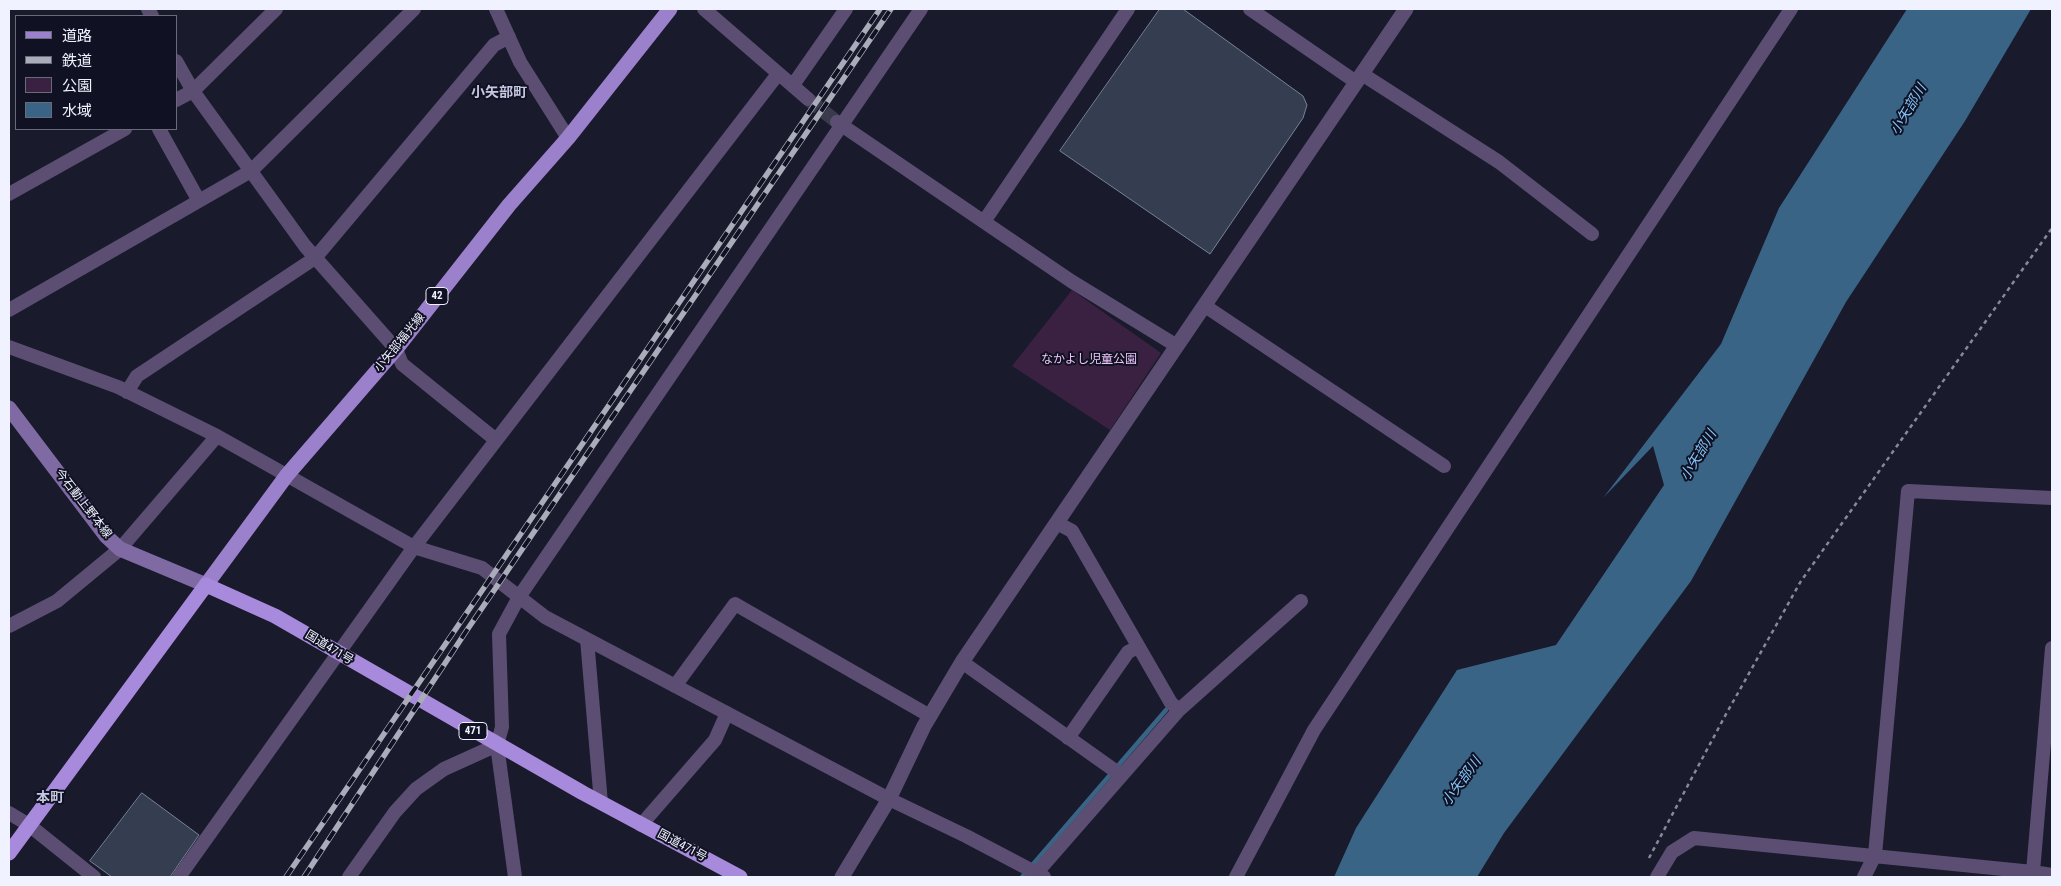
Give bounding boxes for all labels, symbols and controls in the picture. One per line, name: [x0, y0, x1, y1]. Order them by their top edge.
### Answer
legend: [15, 15, 178, 130]
text: 道路: [62, 27, 92, 45]
text: 鉄道: [62, 52, 92, 70]
text: 公園: [62, 77, 92, 95]
water label: 小矢部川: [1887, 82, 1931, 138]
district label: 小矢部町: [471, 85, 527, 101]
text: 水域: [62, 102, 92, 120]
road number: 42: [426, 288, 448, 304]
street label: 小矢部福光線: [372, 310, 428, 376]
park label: なかよし児童公園: [1041, 353, 1137, 367]
water label: 小矢部川: [1677, 428, 1721, 484]
street label: 今石動上野本線: [51, 466, 115, 542]
street label: 国道471号: [302, 628, 356, 668]
road number: 471: [459, 722, 487, 739]
water label: 小矢部川: [1439, 754, 1485, 810]
district label: 本町: [36, 790, 64, 806]
street label: 国道471号: [655, 827, 709, 865]

